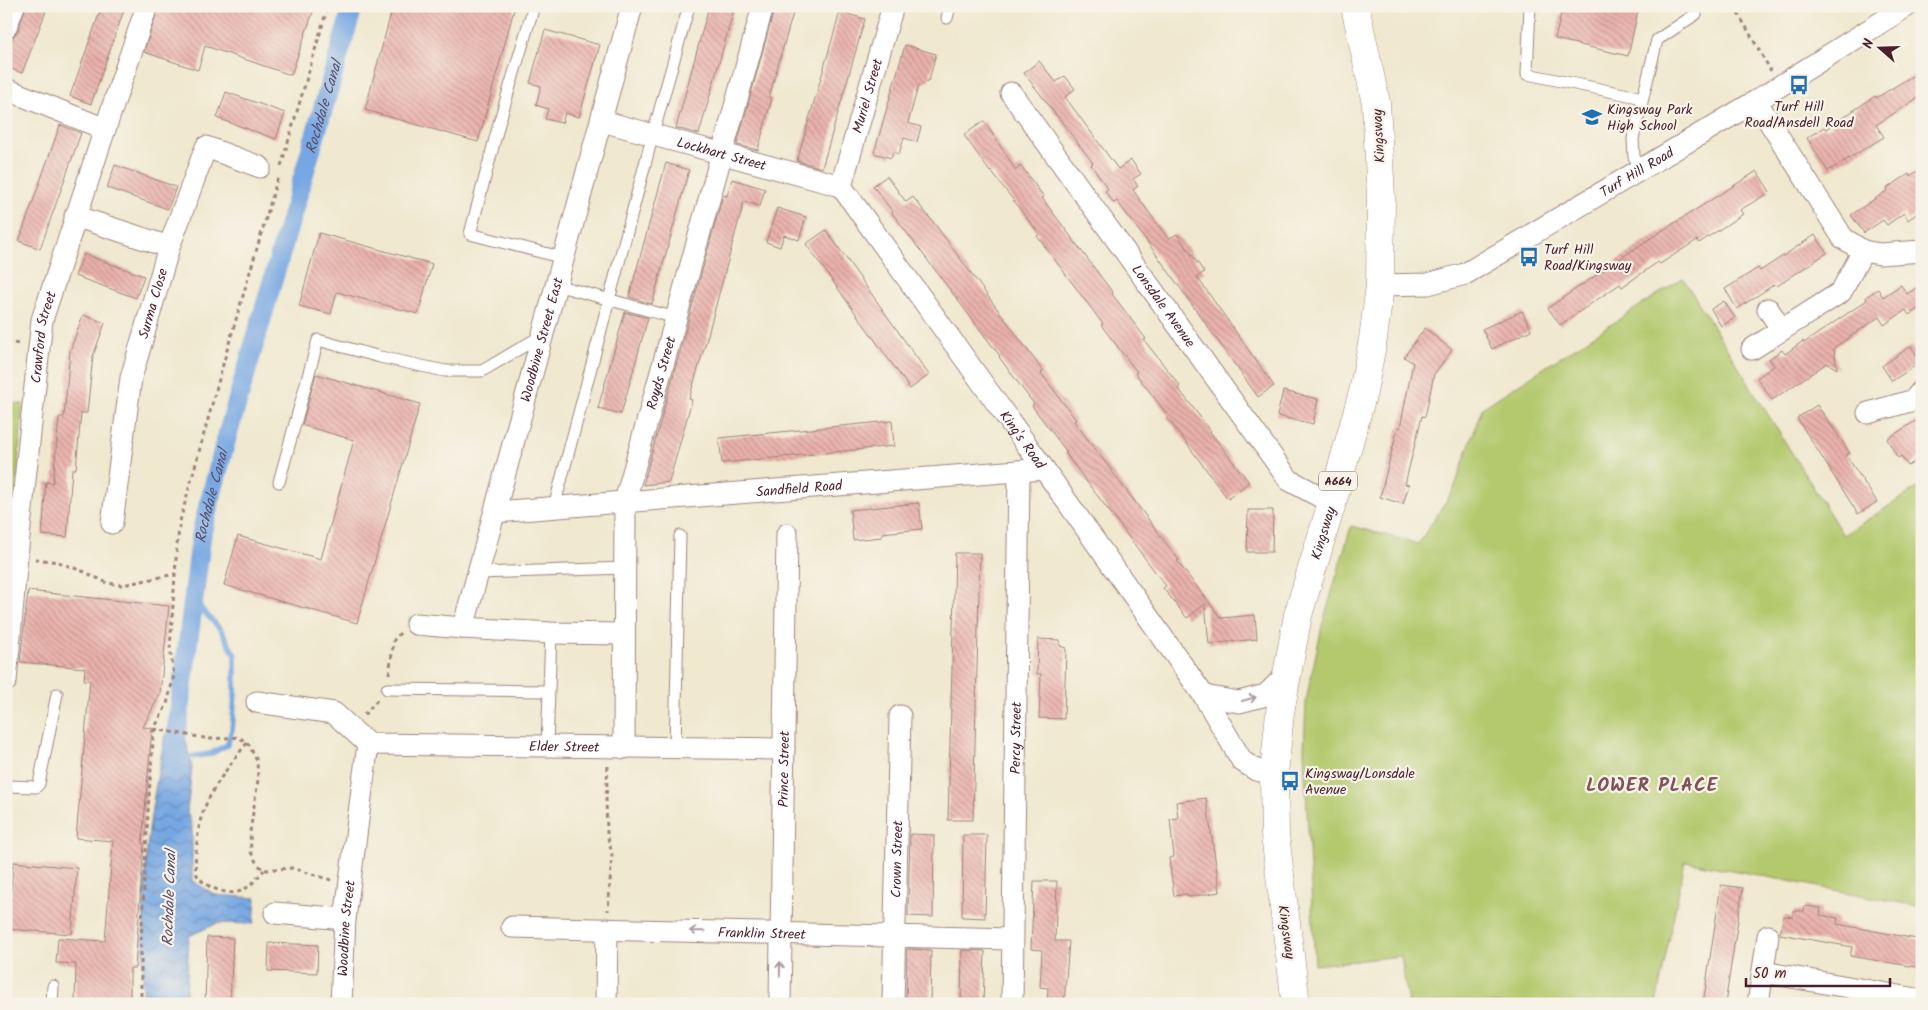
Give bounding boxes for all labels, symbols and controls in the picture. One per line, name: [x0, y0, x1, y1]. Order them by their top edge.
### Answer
north arrow: [1856, 22, 1906, 72]
text: N: [1857, 36, 1881, 52]
water label: Rochdale Canal: [299, 55, 350, 157]
street label: Muriel Street: [847, 56, 889, 136]
bus stop icon: Turf Hill Road/Ansdell Road: [1788, 74, 1810, 96]
place label: Turf Hill Road/Ansdell Road: [1745, 96, 1854, 134]
place label: Kingsway Park High School: [1607, 99, 1693, 137]
school or university icon: Kingsway Park High School: [1581, 106, 1603, 128]
street label: Kingsway: [1367, 108, 1391, 164]
street label: Lockhart Street: [674, 132, 769, 177]
street label: Turf Hill Road: [1596, 142, 1679, 204]
place label: Turf Hill Road/Kingsway: [1544, 239, 1632, 277]
bus stop icon: Turf Hill Road/Kingsway: [1518, 246, 1540, 268]
street label: Lonsdale Avenue: [1126, 260, 1201, 353]
street label: Surma Close: [133, 265, 174, 342]
street label: Woodbine Street East: [515, 275, 570, 405]
street label: Crawford Street: [25, 288, 63, 384]
street label: Royds Street: [641, 333, 683, 412]
street label: King's Road: [993, 406, 1051, 475]
water label: Rochdale Canal: [190, 444, 237, 544]
road number: A664: [1319, 472, 1357, 491]
street label: Sandfield Road: [755, 475, 844, 504]
street label: Kingsway: [1305, 504, 1342, 562]
one-way arrow: [1240, 694, 1256, 704]
street label: Percy Street: [1005, 701, 1028, 774]
street label: Prince Street: [773, 730, 796, 808]
street label: Elder Street: [529, 736, 600, 759]
place label: Kingsway/Lonsdale Avenue: [1305, 763, 1416, 801]
bus stop icon: Kingsway/Lonsdale Avenue: [1279, 770, 1301, 792]
district label: LOWER PLACE: [1586, 771, 1719, 801]
street label: Crown Street: [886, 820, 909, 898]
water label: Rochdale Canal: [156, 846, 184, 946]
street label: Woodbine Street: [332, 878, 362, 977]
street label: Kingsway: [1271, 904, 1301, 961]
street label: Franklin Street: [718, 922, 807, 946]
one-way arrow: [689, 927, 705, 936]
scale bar: [1746, 955, 1889, 987]
one-way arrow: [775, 961, 785, 977]
text: 50 m: [1753, 962, 1787, 986]

